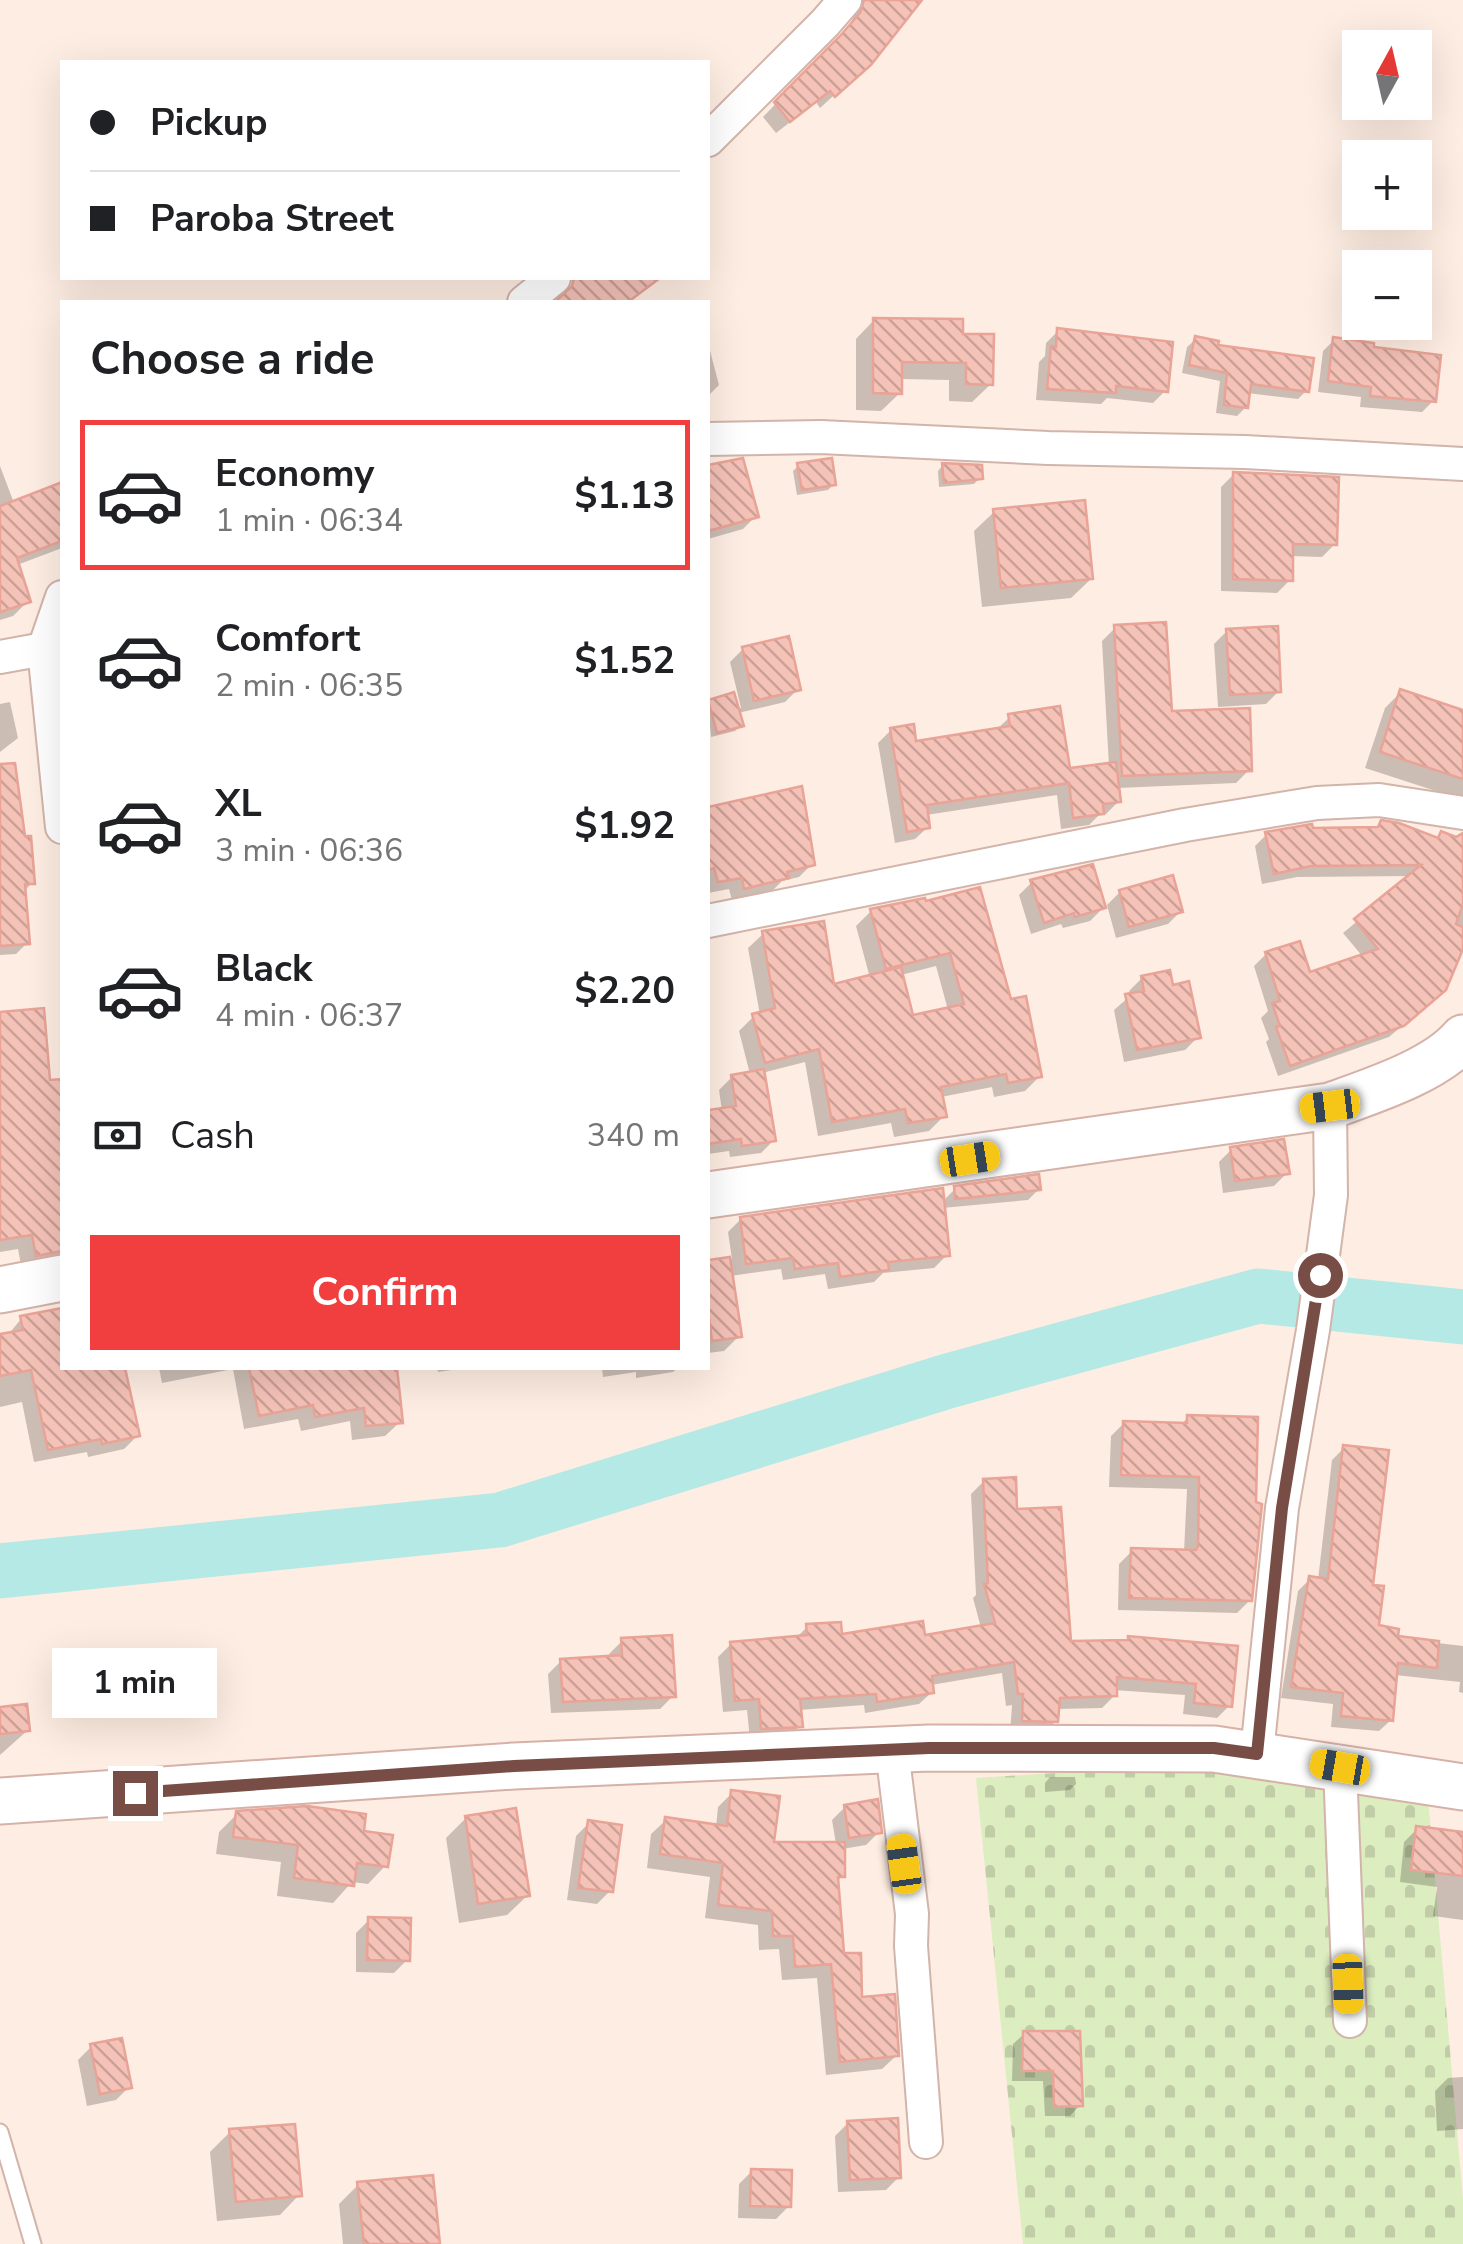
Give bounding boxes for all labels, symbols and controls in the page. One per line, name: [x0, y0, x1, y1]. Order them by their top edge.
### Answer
north arrow: [1342, 30, 1432, 120]
map controls: [1342, 30, 1432, 340]
text: Pickup: [150, 97, 268, 148]
button: +: [1342, 140, 1432, 230]
text: Paroba Street: [150, 193, 394, 244]
button: −: [1342, 250, 1432, 340]
text: Choose a ride: [90, 329, 375, 390]
text: Economy: [215, 448, 374, 499]
icon: car: [95, 450, 185, 540]
text: $1.13: [574, 470, 675, 521]
text: 1 min · 06:34: [215, 499, 403, 542]
text: Comfort: [215, 613, 360, 664]
icon: car: [95, 615, 185, 705]
text: $1.52: [574, 635, 675, 686]
text: 2 min · 06:35: [215, 664, 403, 707]
text: XL: [215, 778, 262, 829]
icon: car: [95, 780, 185, 870]
text: $1.92: [574, 800, 675, 851]
text: 3 min · 06:36: [215, 829, 403, 872]
text: Black: [215, 943, 312, 994]
icon: car: [95, 945, 185, 1035]
text: $2.20: [574, 965, 675, 1016]
text: 4 min · 06:37: [215, 994, 403, 1037]
car: [1298, 1087, 1362, 1125]
icon: cash: [90, 1108, 145, 1163]
text: Cash: [170, 1110, 255, 1161]
text: 340 m: [587, 1114, 680, 1157]
car: [938, 1139, 1002, 1179]
button: Confirm: [90, 1235, 680, 1350]
route start: [1298, 1253, 1343, 1298]
callout: 1 min: [52, 1648, 218, 1718]
text: 1 min: [93, 1661, 176, 1704]
car: [1308, 1747, 1372, 1787]
route end: [113, 1771, 158, 1816]
car: [885, 1832, 923, 1896]
car: [1332, 1953, 1364, 2015]

